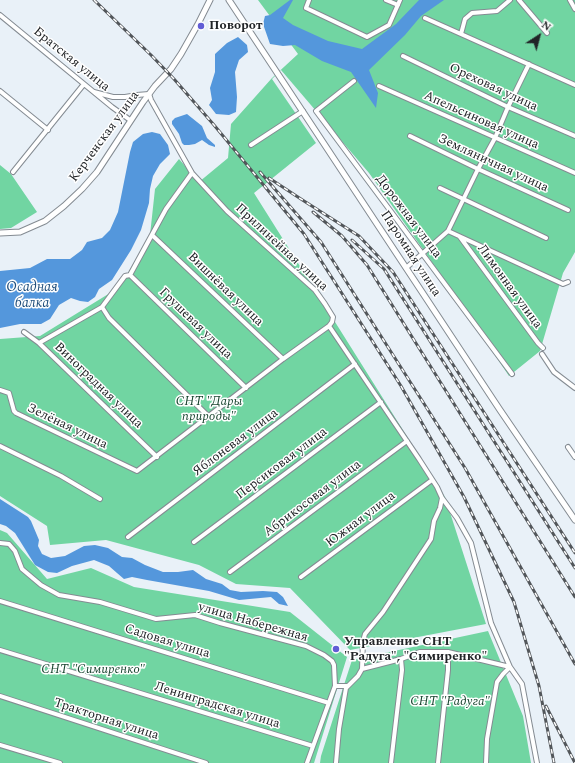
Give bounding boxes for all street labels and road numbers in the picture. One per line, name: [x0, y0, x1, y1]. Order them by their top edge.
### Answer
street label: Братская улица: [30, 24, 112, 96]
street label: Ореховая улица: [446, 61, 540, 115]
street label: Керченская улица: [67, 88, 143, 186]
street label: Апельсиновая улица: [421, 89, 541, 153]
street label: Земляничная улица: [435, 132, 551, 196]
street label: Дорожная улица: [372, 172, 444, 262]
street label: Прилинейная улица: [231, 201, 331, 295]
street label: Паромная улица: [376, 208, 444, 300]
street label: Лимонная улица: [473, 242, 545, 332]
street label: Вишнёвая улица: [184, 250, 266, 330]
street label: Грушевая улица: [155, 285, 235, 363]
street label: Виноградная улица: [50, 340, 146, 432]
street label: Зелёная улица: [24, 401, 110, 453]
street label: Яблоневая улица: [190, 406, 282, 480]
street label: Персиковая улица: [233, 425, 331, 503]
street label: Абрикосовая улица: [261, 457, 365, 541]
street label: Южная улица: [323, 489, 399, 551]
street label: улица Набережная: [196, 600, 310, 646]
street label: Садовая улица: [123, 622, 211, 662]
street label: Ленинградская улица: [152, 679, 282, 733]
street label: Тракторная улица: [52, 696, 160, 744]

